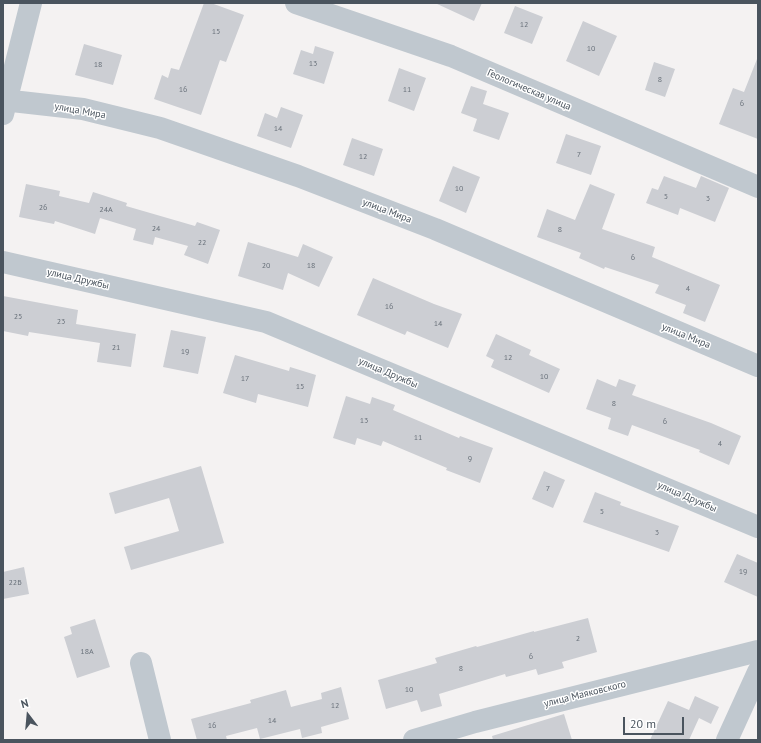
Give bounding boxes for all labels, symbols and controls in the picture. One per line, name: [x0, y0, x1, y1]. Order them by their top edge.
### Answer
house number: 12: [520, 20, 528, 30]
house number: 15: [212, 27, 220, 37]
house number: 10: [587, 44, 595, 54]
house number: 13: [309, 59, 317, 69]
house number: 18: [94, 60, 102, 70]
street label: Геологическая улица: [485, 67, 573, 113]
house number: 8: [658, 75, 662, 85]
house number: 16: [179, 85, 187, 95]
house number: 11: [403, 85, 411, 95]
house number: 6: [740, 99, 744, 109]
street label: улица Мира: [53, 101, 107, 121]
house number: 14: [274, 124, 282, 134]
house number: 7: [577, 150, 581, 160]
house number: 12: [359, 152, 367, 162]
house number: 10: [455, 184, 463, 194]
house number: 5: [664, 192, 668, 202]
house number: 3: [706, 194, 710, 204]
street label: улица Мира: [361, 196, 413, 226]
house number: 26: [39, 203, 47, 213]
house number: 24А: [99, 205, 113, 215]
house number: 24: [152, 224, 160, 234]
house number: 8: [558, 225, 562, 235]
house number: 22: [198, 238, 206, 248]
house number: 6: [631, 253, 635, 263]
house number: 20: [262, 261, 270, 271]
house number: 18: [307, 261, 315, 271]
street label: улица Дружбы: [46, 266, 110, 292]
house number: 4: [686, 284, 690, 294]
house number: 16: [385, 302, 393, 312]
house number: 25: [14, 312, 22, 322]
house number: 23: [57, 317, 65, 327]
house number: 14: [434, 319, 442, 329]
street label: улица Мира: [660, 321, 712, 351]
house number: 21: [112, 343, 120, 353]
house number: 19: [181, 347, 189, 357]
house number: 12: [504, 353, 512, 363]
street label: улица Дружбы: [357, 355, 419, 391]
house number: 10: [540, 372, 548, 382]
house number: 17: [241, 374, 249, 384]
house number: 15: [296, 382, 304, 392]
house number: 8: [612, 399, 616, 409]
house number: 13: [360, 416, 368, 426]
house number: 6: [663, 417, 667, 427]
house number: 11: [414, 433, 422, 443]
house number: 4: [718, 439, 722, 449]
house number: 9: [468, 454, 472, 464]
street label: улица Дружбы: [656, 479, 718, 515]
house number: 7: [546, 484, 550, 494]
house number: 5: [600, 507, 604, 517]
house number: 3: [655, 528, 659, 538]
house number: 19: [739, 567, 747, 577]
house number: 22Б: [8, 578, 22, 588]
house number: 2: [576, 634, 580, 644]
house number: 18А: [80, 647, 94, 657]
house number: 6: [529, 652, 533, 662]
house number: 8: [459, 664, 463, 674]
street label: улица Маяковского: [543, 678, 627, 710]
house number: 10: [405, 685, 413, 695]
north arrow: [8, 695, 48, 735]
text: N: [19, 696, 30, 711]
house number: 12: [331, 701, 339, 711]
scale bar: [625, 709, 686, 735]
house number: 14: [268, 716, 276, 726]
text: 20 m: [630, 716, 656, 731]
house number: 16: [208, 721, 216, 731]

